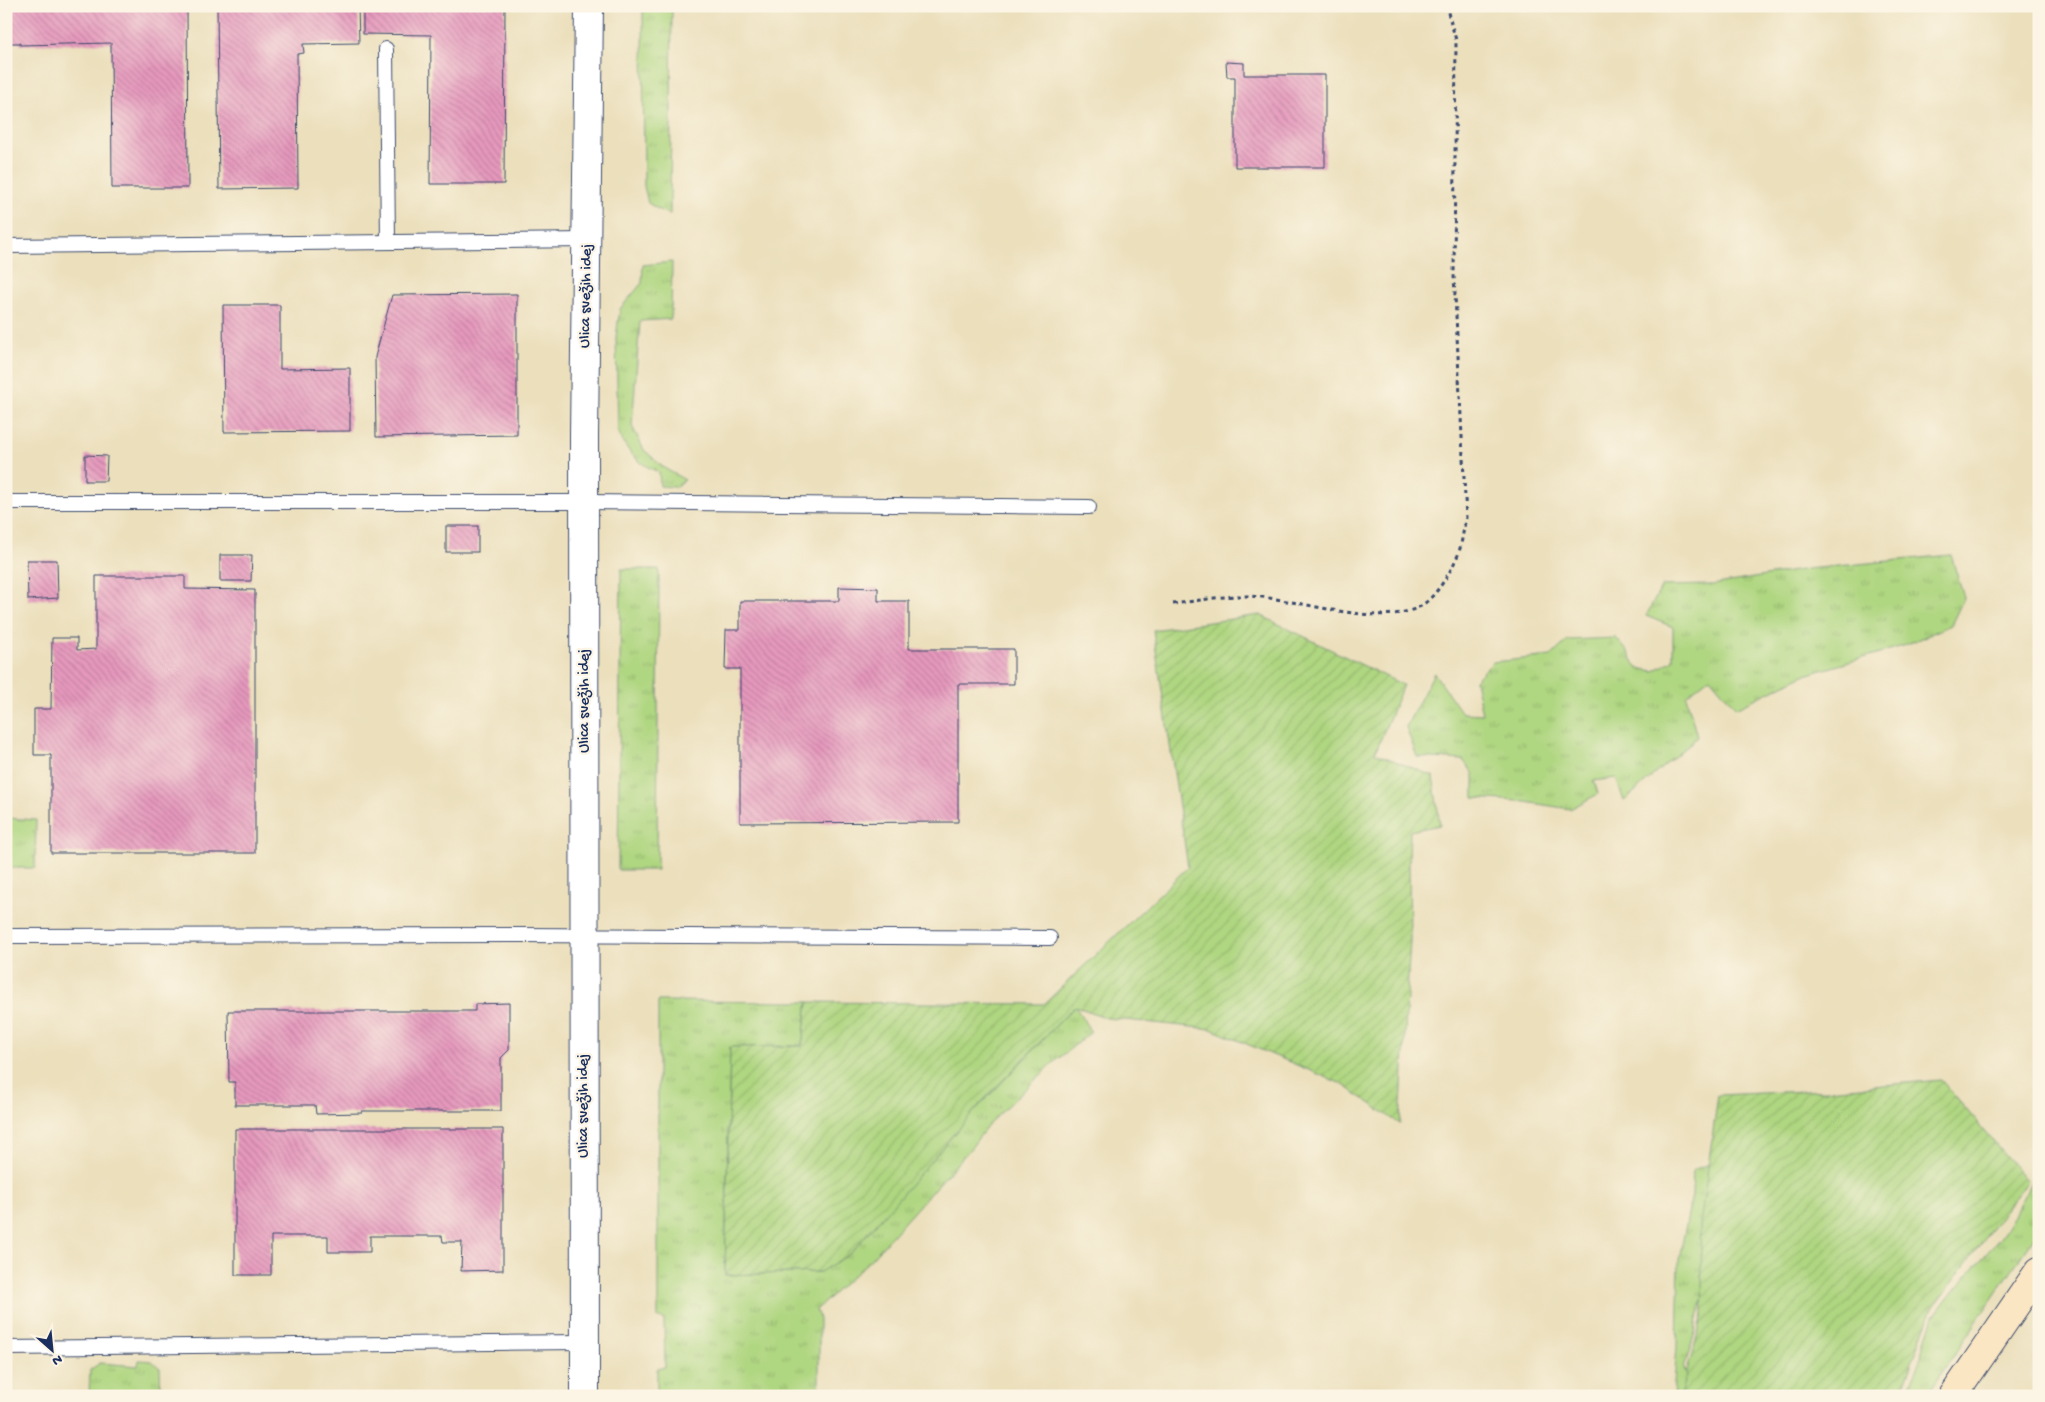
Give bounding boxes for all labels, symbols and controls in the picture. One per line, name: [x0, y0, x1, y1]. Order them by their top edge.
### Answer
street label: Ulica svežih idej: [577, 244, 597, 348]
street label: Ulica svežih idej: [576, 649, 595, 753]
street label: Ulica svežih idej: [575, 1054, 594, 1158]
north arrow: [28, 1324, 78, 1374]
text: N: [49, 1350, 65, 1369]

